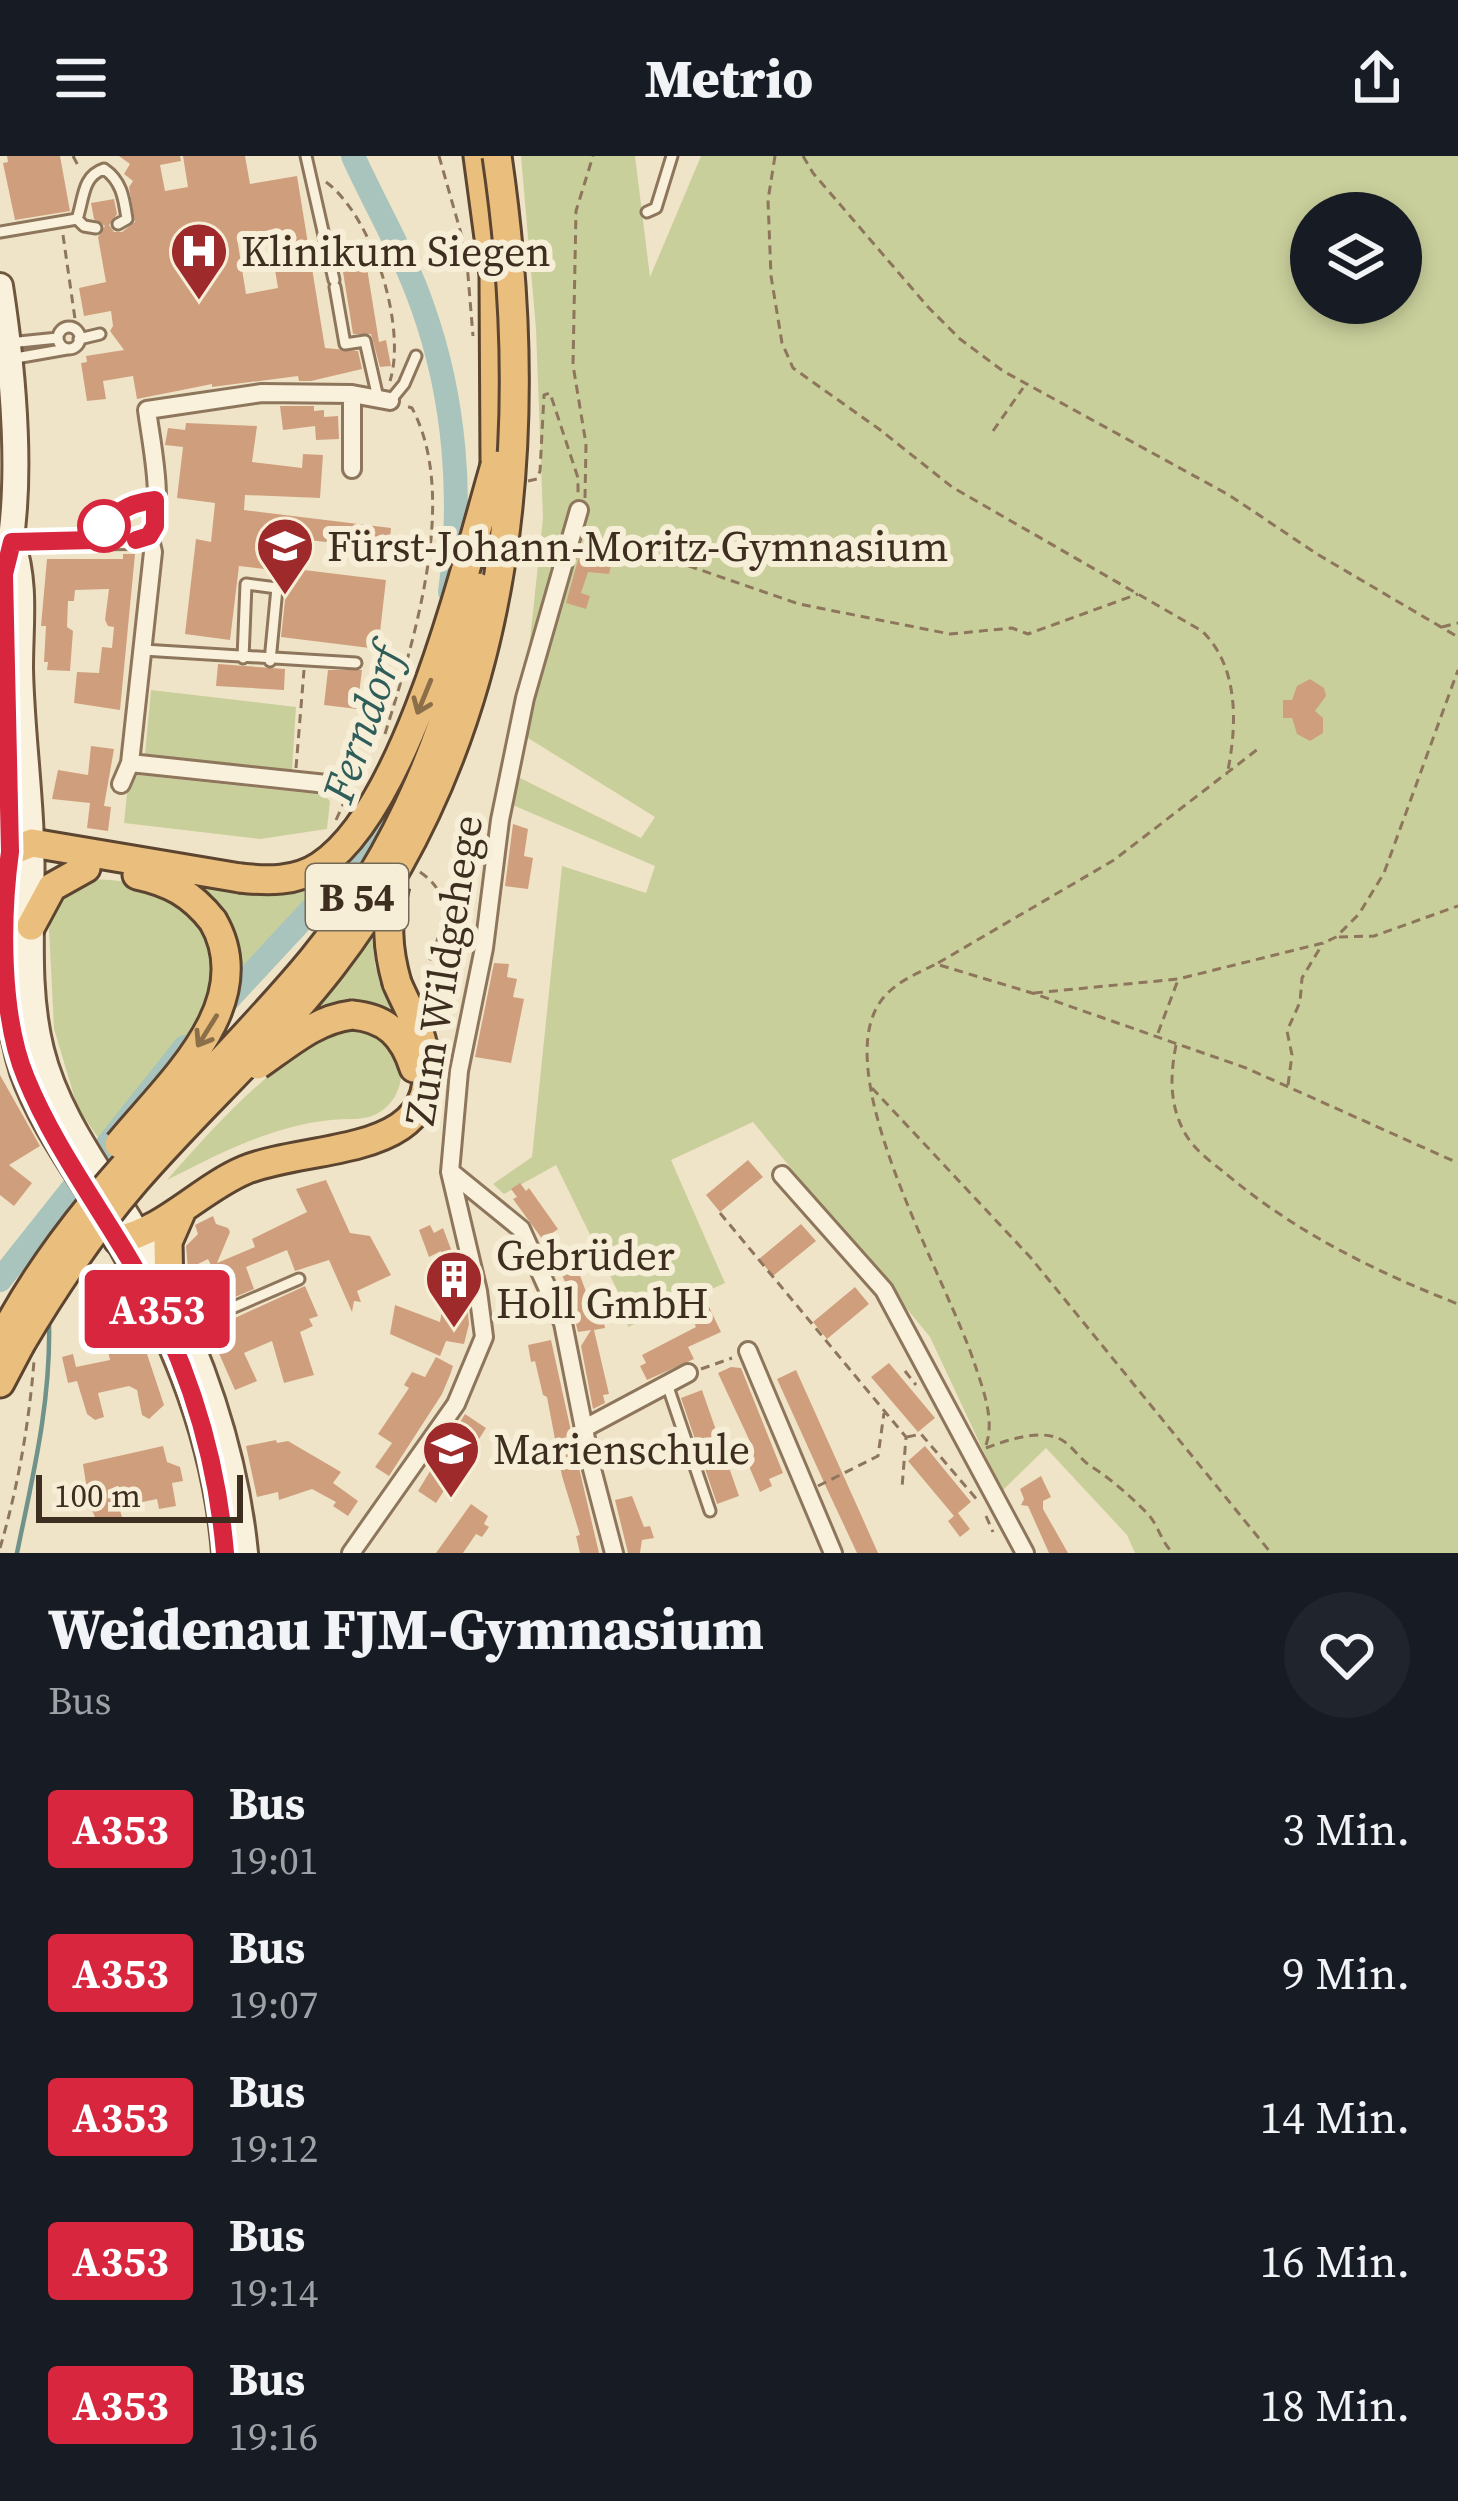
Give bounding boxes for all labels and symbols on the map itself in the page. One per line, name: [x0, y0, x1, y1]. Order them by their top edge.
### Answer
hospital icon: Klinikum Siegen: [168, 220, 230, 302]
place label: Klinikum Siegen: [241, 222, 551, 280]
unlabelled marker: [79, 501, 129, 551]
school or university icon: Fürst-Johann-Moritz-Gymnasium: [254, 515, 316, 597]
place label: Fürst-Johann-Moritz-Gymnasium: [327, 517, 949, 575]
water label: Ferndorf: [306, 630, 420, 812]
one-way arrow: [412, 677, 433, 714]
street label: Zum Wildgehege: [390, 811, 496, 1129]
road number: B 54: [306, 864, 408, 930]
one-way arrow: [195, 1013, 219, 1047]
place label: Gebrüder Holl GmbH: [496, 1226, 709, 1332]
building icon: Gebrüder Holl GmbH: [423, 1248, 485, 1330]
line badge: A353: [73, 1270, 241, 1348]
school or university icon: Marienschule: [420, 1418, 482, 1500]
place label: Marienschule: [493, 1420, 750, 1478]
scale bar: [36, 1469, 243, 1522]

